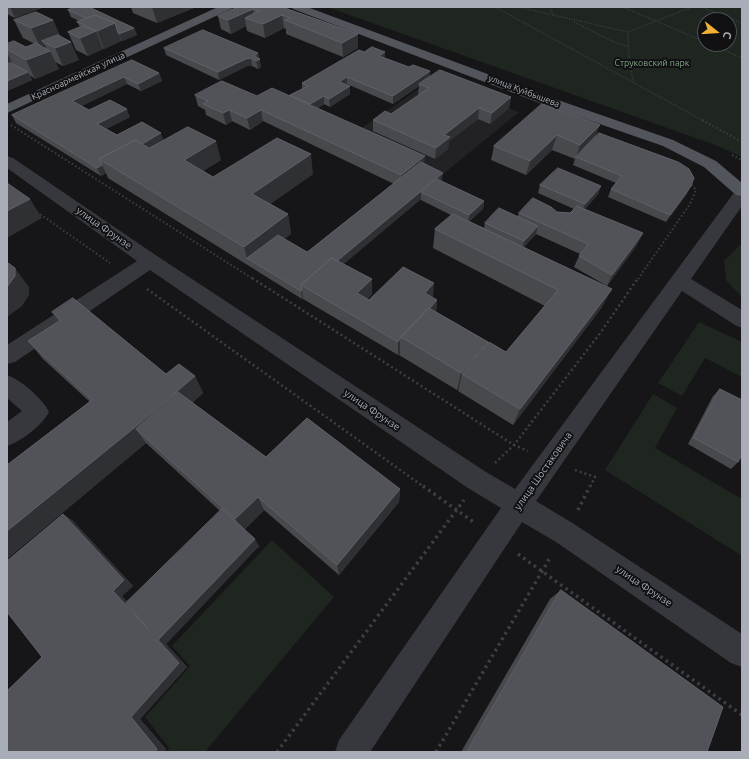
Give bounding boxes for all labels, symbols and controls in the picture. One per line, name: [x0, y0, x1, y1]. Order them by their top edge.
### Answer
north arrow: [697, 12, 737, 52]
text: С: [721, 30, 734, 40]
street label: Красноармейская улица: [30, 50, 126, 102]
park label: Струковский парк: [615, 58, 689, 68]
street label: улица Куйбышева: [487, 72, 561, 110]
street label: улица Фрунзе: [74, 204, 134, 252]
street label: улица Фрунзе: [342, 387, 402, 433]
street label: улица Шостаковича: [512, 430, 574, 512]
street label: улица Фрунзе: [614, 563, 674, 609]

